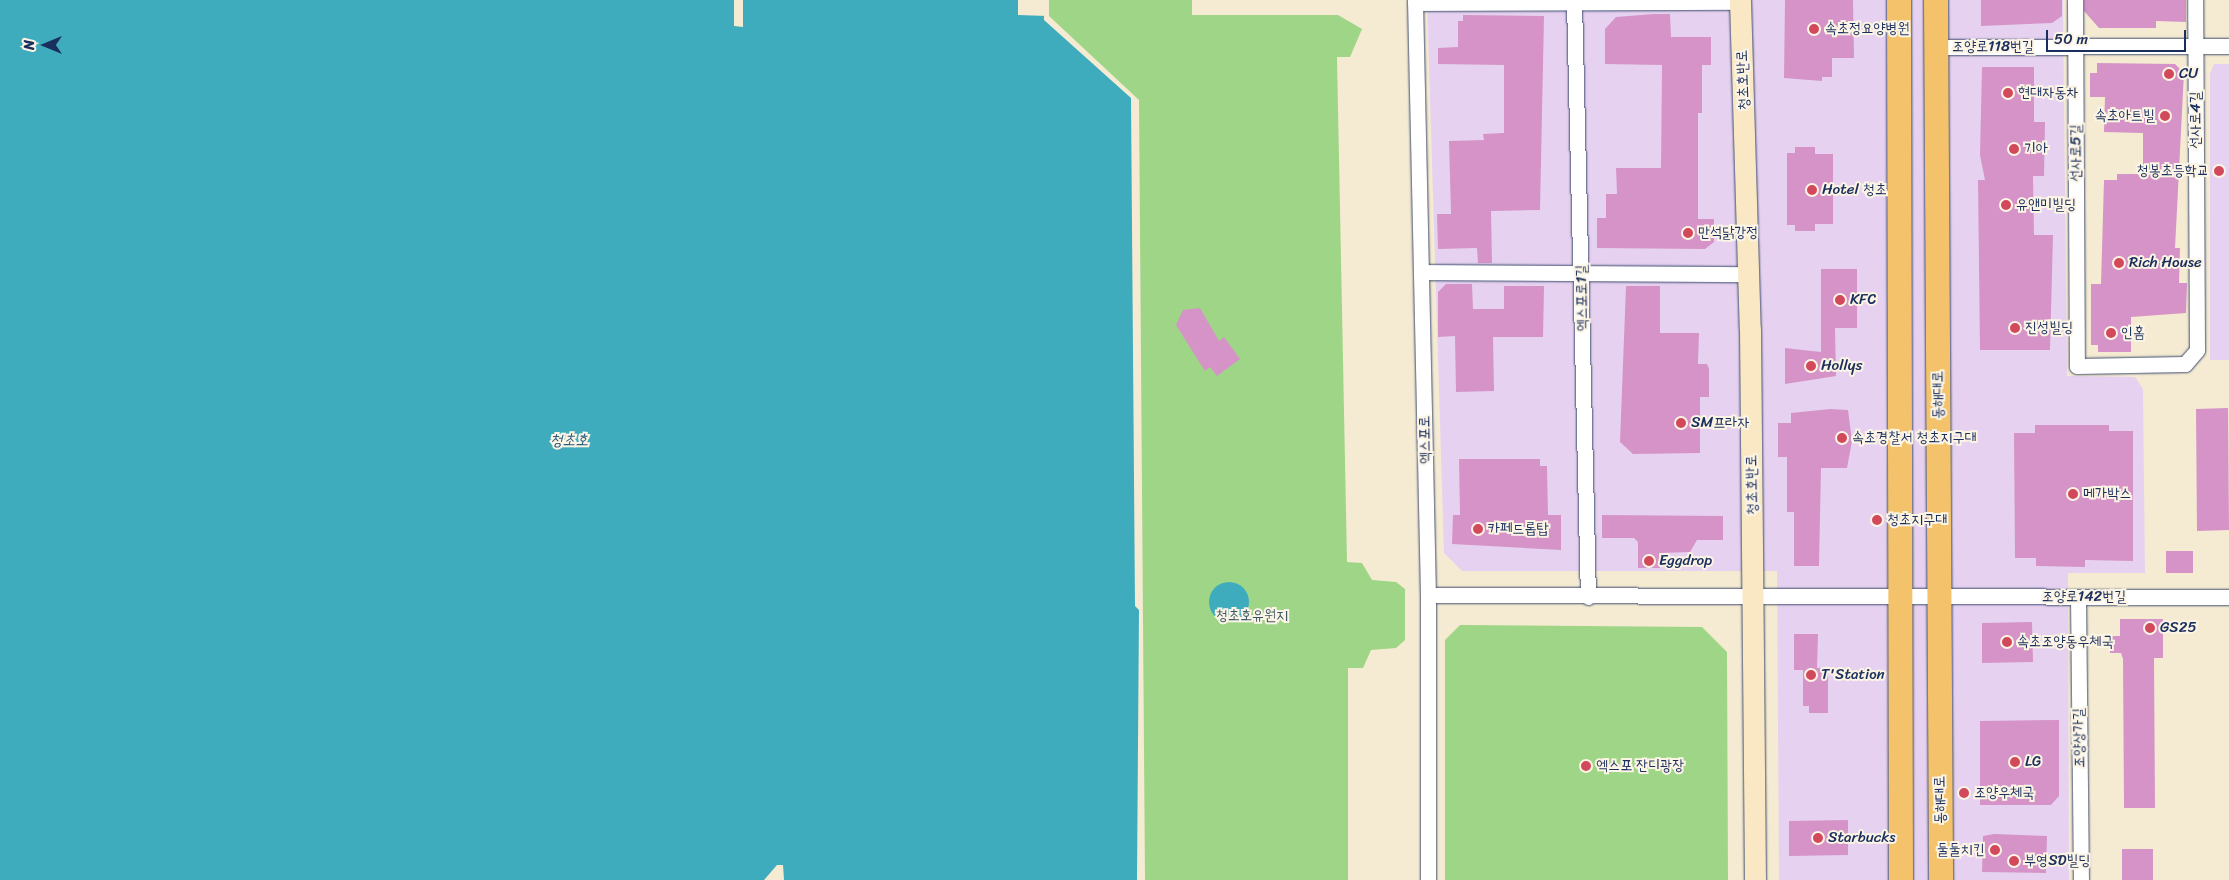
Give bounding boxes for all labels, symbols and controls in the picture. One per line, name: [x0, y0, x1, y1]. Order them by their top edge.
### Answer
north arrow: [20, 20, 70, 70]
place label: 속초정요양병원: [1825, 20, 1909, 38]
scale bar: [2049, 20, 2189, 52]
marker: 속초정요양병원: [1807, 22, 1821, 36]
text: 50 m: [2054, 26, 2088, 52]
street label: 조양로118번길: [1952, 38, 2034, 56]
text: N: [17, 40, 42, 50]
street label: 청초호반로: [1733, 50, 1753, 110]
place label: CU: [2179, 65, 2198, 83]
marker: CU: [2163, 68, 2175, 80]
place label: 현대자동차: [2018, 84, 2078, 102]
marker: 현대자동차: [2002, 87, 2014, 99]
street label: 선사로4길: [2187, 91, 2205, 149]
place label: 속초아트빌: [2095, 107, 2155, 125]
marker: 속초아트빌: [2159, 110, 2171, 122]
street label: 선사로5길: [2067, 124, 2085, 182]
place label: 기아: [2024, 140, 2048, 158]
marker: 기아: [2008, 143, 2020, 155]
place label: 청봉초등학교: [2137, 162, 2209, 180]
marker: 청봉초등학교: [2213, 165, 2225, 177]
place label: Hotel 청초: [1822, 181, 1887, 199]
marker: Hotel 청초: [1806, 184, 1818, 196]
place label: 유앤미빌딩: [2016, 196, 2076, 214]
marker: 유앤미빌딩: [2000, 199, 2012, 211]
place label: 만석닭강정: [1698, 224, 1758, 242]
marker: 만석닭강정: [1682, 227, 1694, 239]
place label: Rich House: [2129, 254, 2202, 272]
marker: Rich House: [2113, 257, 2125, 269]
street label: 엑스포로1길: [1572, 264, 1592, 332]
place label: KFC: [1850, 291, 1876, 309]
marker: KFC: [1834, 294, 1846, 306]
place label: 진성빌딩: [2025, 319, 2073, 337]
marker: 진성빌딩: [2009, 322, 2021, 334]
place label: 인홈: [2121, 324, 2145, 342]
marker: 인홈: [2105, 327, 2117, 339]
place label: Hollys: [1821, 357, 1862, 375]
marker: Hollys: [1805, 360, 1817, 372]
street label: 동해대로: [1929, 371, 1947, 419]
place label: SM프라자: [1691, 414, 1749, 432]
street label: 엑스포로: [1416, 416, 1434, 464]
marker: SM프라자: [1675, 417, 1687, 429]
place label: 속초경찰서 청초지구대: [1852, 429, 1977, 447]
water label: 청초호: [550, 430, 588, 450]
marker: 속초경찰서 청초지구대: [1836, 432, 1848, 444]
street label: 청초호반로: [1742, 455, 1762, 515]
place label: 메가박스: [2083, 485, 2131, 503]
marker: 메가박스: [2067, 488, 2079, 500]
place label: 청초지구대: [1887, 511, 1947, 529]
marker: 청초지구대: [1871, 514, 1883, 526]
place label: 카페드롭탑: [1488, 520, 1548, 538]
marker: 카페드롭탑: [1472, 523, 1484, 535]
place label: Eggdrop: [1659, 552, 1712, 570]
marker: Eggdrop: [1643, 555, 1655, 567]
street label: 조양로142번길: [2042, 588, 2126, 606]
park label: 청초호유원지: [1216, 607, 1288, 625]
place label: GS25: [2160, 619, 2197, 637]
marker: GS25: [2144, 622, 2156, 634]
place label: 속초조양동우체국: [2017, 633, 2114, 651]
marker: 속초조양동우체국: [2001, 636, 2013, 648]
place label: T'Station: [1821, 666, 1885, 684]
marker: T'Station: [1805, 669, 1817, 681]
street label: 조양상가길: [2069, 708, 2089, 768]
place label: LG: [2025, 753, 2041, 771]
marker: LG: [2009, 756, 2021, 768]
place label: 엑스포 잔디광장: [1596, 757, 1684, 775]
marker: 엑스포 잔디광장: [1580, 760, 1592, 772]
street label: 동해대로: [1931, 776, 1949, 824]
place label: 조양우체국: [1974, 784, 2034, 802]
marker: 조양우체국: [1958, 787, 1970, 799]
place label: Starbucks: [1828, 829, 1895, 847]
marker: Starbucks: [1812, 832, 1824, 844]
place label: 둘둘치킨: [1937, 841, 1985, 859]
marker: 둘둘치킨: [1989, 844, 2001, 856]
place label: 부영SD빌딩: [2024, 852, 2091, 870]
marker: 부영SD빌딩: [2008, 855, 2020, 867]

